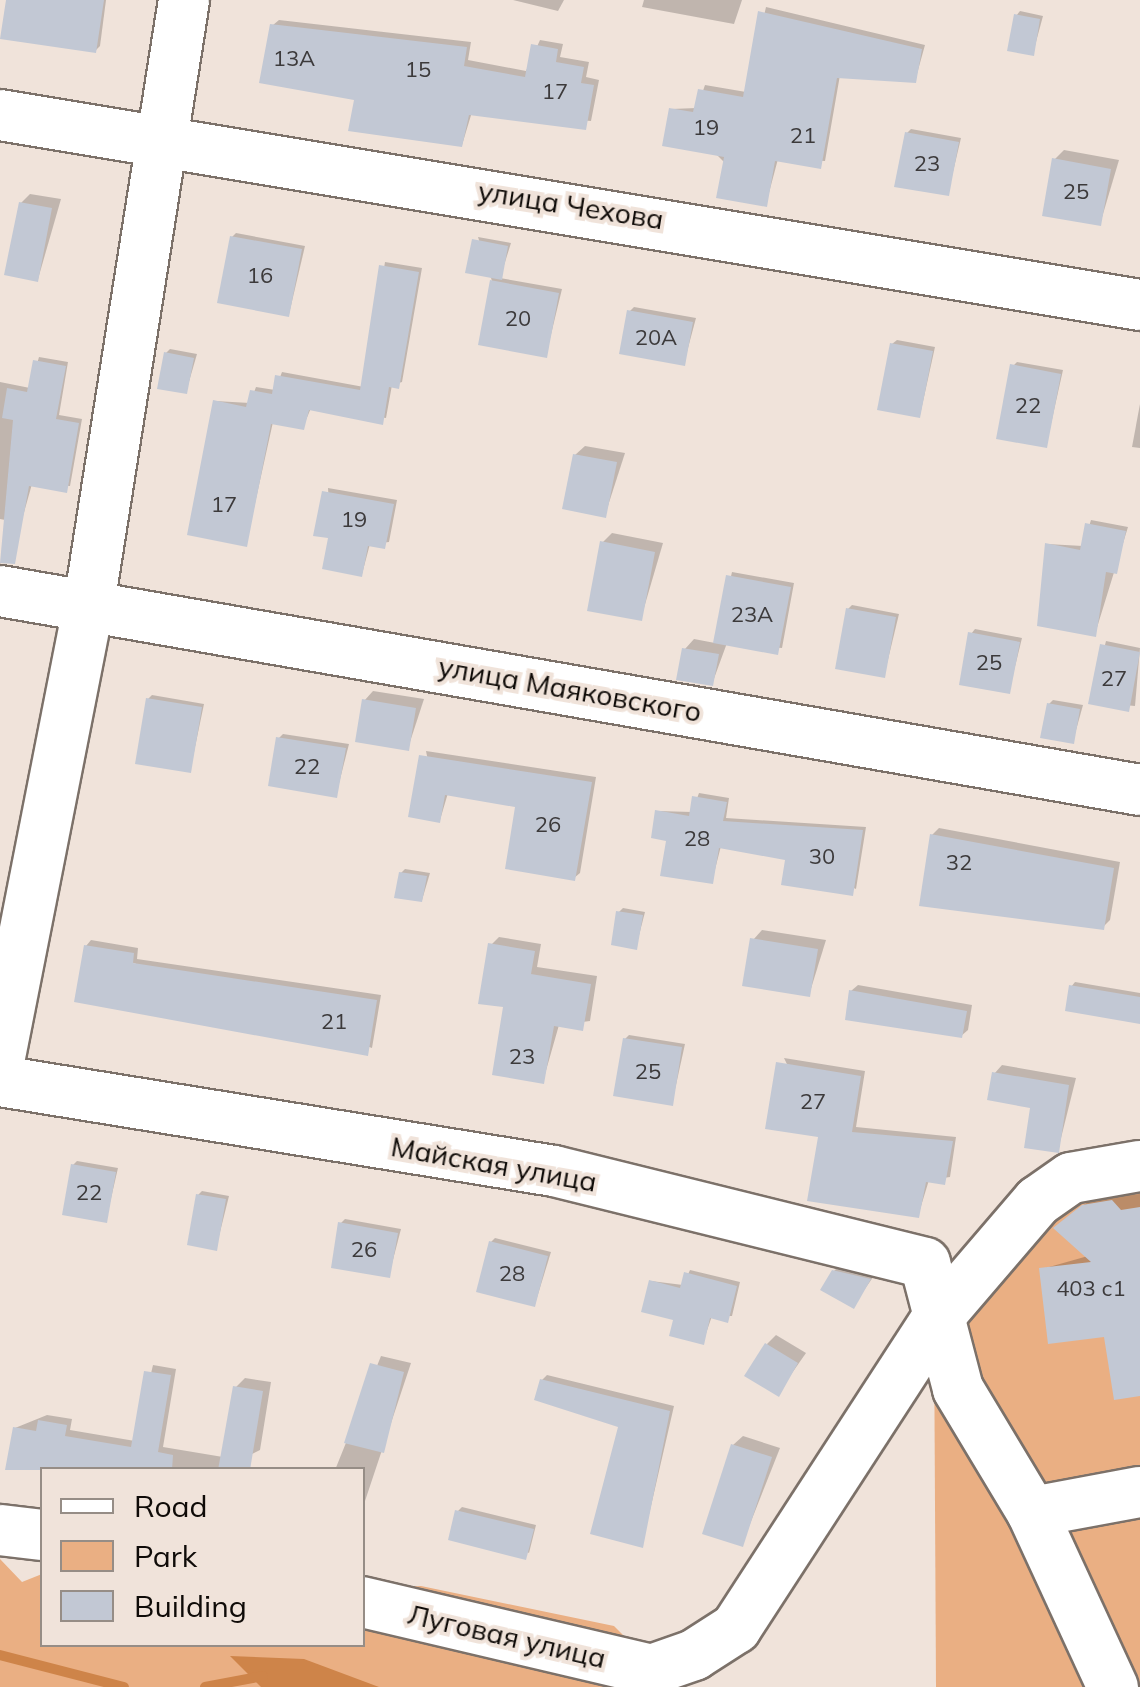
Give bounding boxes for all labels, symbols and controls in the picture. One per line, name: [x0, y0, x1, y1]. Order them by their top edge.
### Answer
house number: 13А: [273, 46, 315, 72]
house number: 15: [405, 57, 431, 83]
house number: 17: [542, 79, 568, 105]
house number: 19: [693, 115, 719, 141]
house number: 21: [790, 123, 816, 149]
house number: 23: [914, 151, 940, 177]
street label: улица Чехова: [476, 174, 666, 236]
house number: 25: [1063, 179, 1089, 205]
house number: 16: [247, 263, 273, 289]
house number: 20: [505, 306, 531, 332]
house number: 20А: [635, 325, 677, 351]
house number: 22: [1015, 393, 1041, 419]
house number: 17: [211, 492, 237, 518]
house number: 19: [341, 507, 367, 533]
house number: 23А: [731, 602, 773, 628]
street label: улица Маяковского: [436, 649, 704, 729]
house number: 25: [976, 650, 1002, 676]
house number: 27: [1101, 666, 1127, 692]
house number: 22: [294, 754, 320, 780]
house number: 26: [535, 812, 561, 838]
house number: 28: [684, 826, 710, 852]
house number: 30: [809, 844, 835, 870]
house number: 32: [946, 850, 972, 876]
house number: 21: [321, 1009, 347, 1035]
house number: 23: [509, 1044, 535, 1070]
house number: 25: [635, 1059, 661, 1085]
house number: 27: [800, 1089, 826, 1115]
street label: Майская улица: [389, 1129, 599, 1199]
house number: 22: [76, 1180, 102, 1206]
house number: 26: [351, 1237, 377, 1263]
house number: 28: [499, 1261, 525, 1287]
house number: 403 с1: [1056, 1276, 1126, 1302]
legend: [40, 1467, 365, 1647]
text: Road: [134, 1487, 208, 1525]
text: Park: [134, 1537, 197, 1575]
text: Building: [134, 1587, 247, 1625]
street label: Луговая улица: [405, 1597, 609, 1675]

